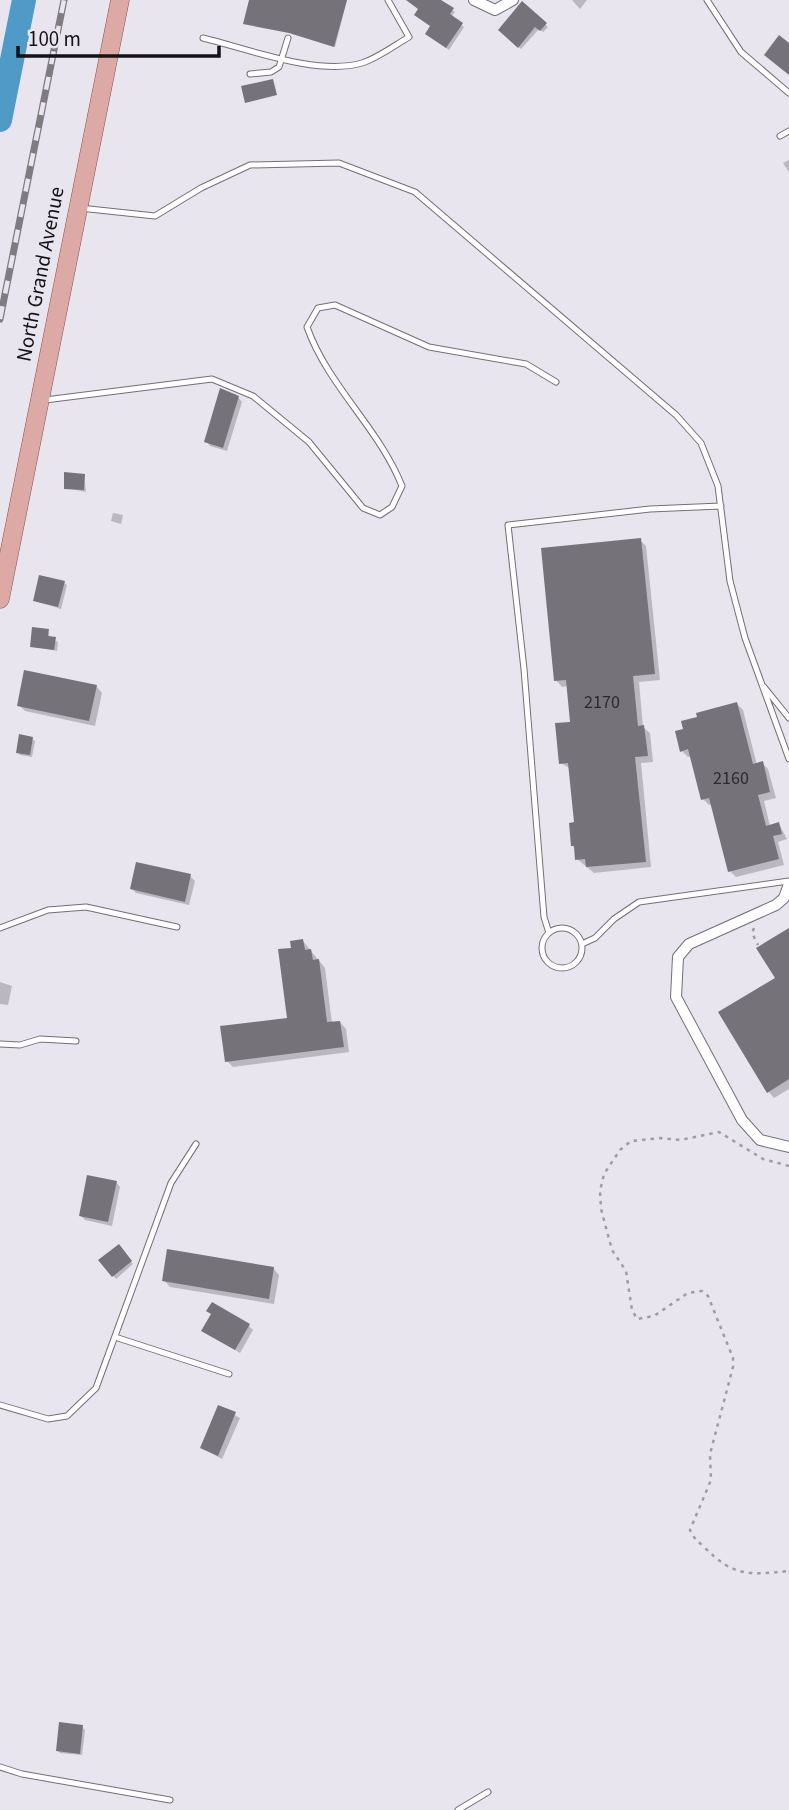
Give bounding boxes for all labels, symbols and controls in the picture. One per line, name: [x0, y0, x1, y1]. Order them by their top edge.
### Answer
scale bar: [18, 14, 219, 58]
text: 100 m: [28, 24, 81, 54]
street label: North Grand Avenue: [8, 184, 72, 364]
house number: 2170: [584, 690, 620, 715]
house number: 2160: [713, 766, 749, 791]

